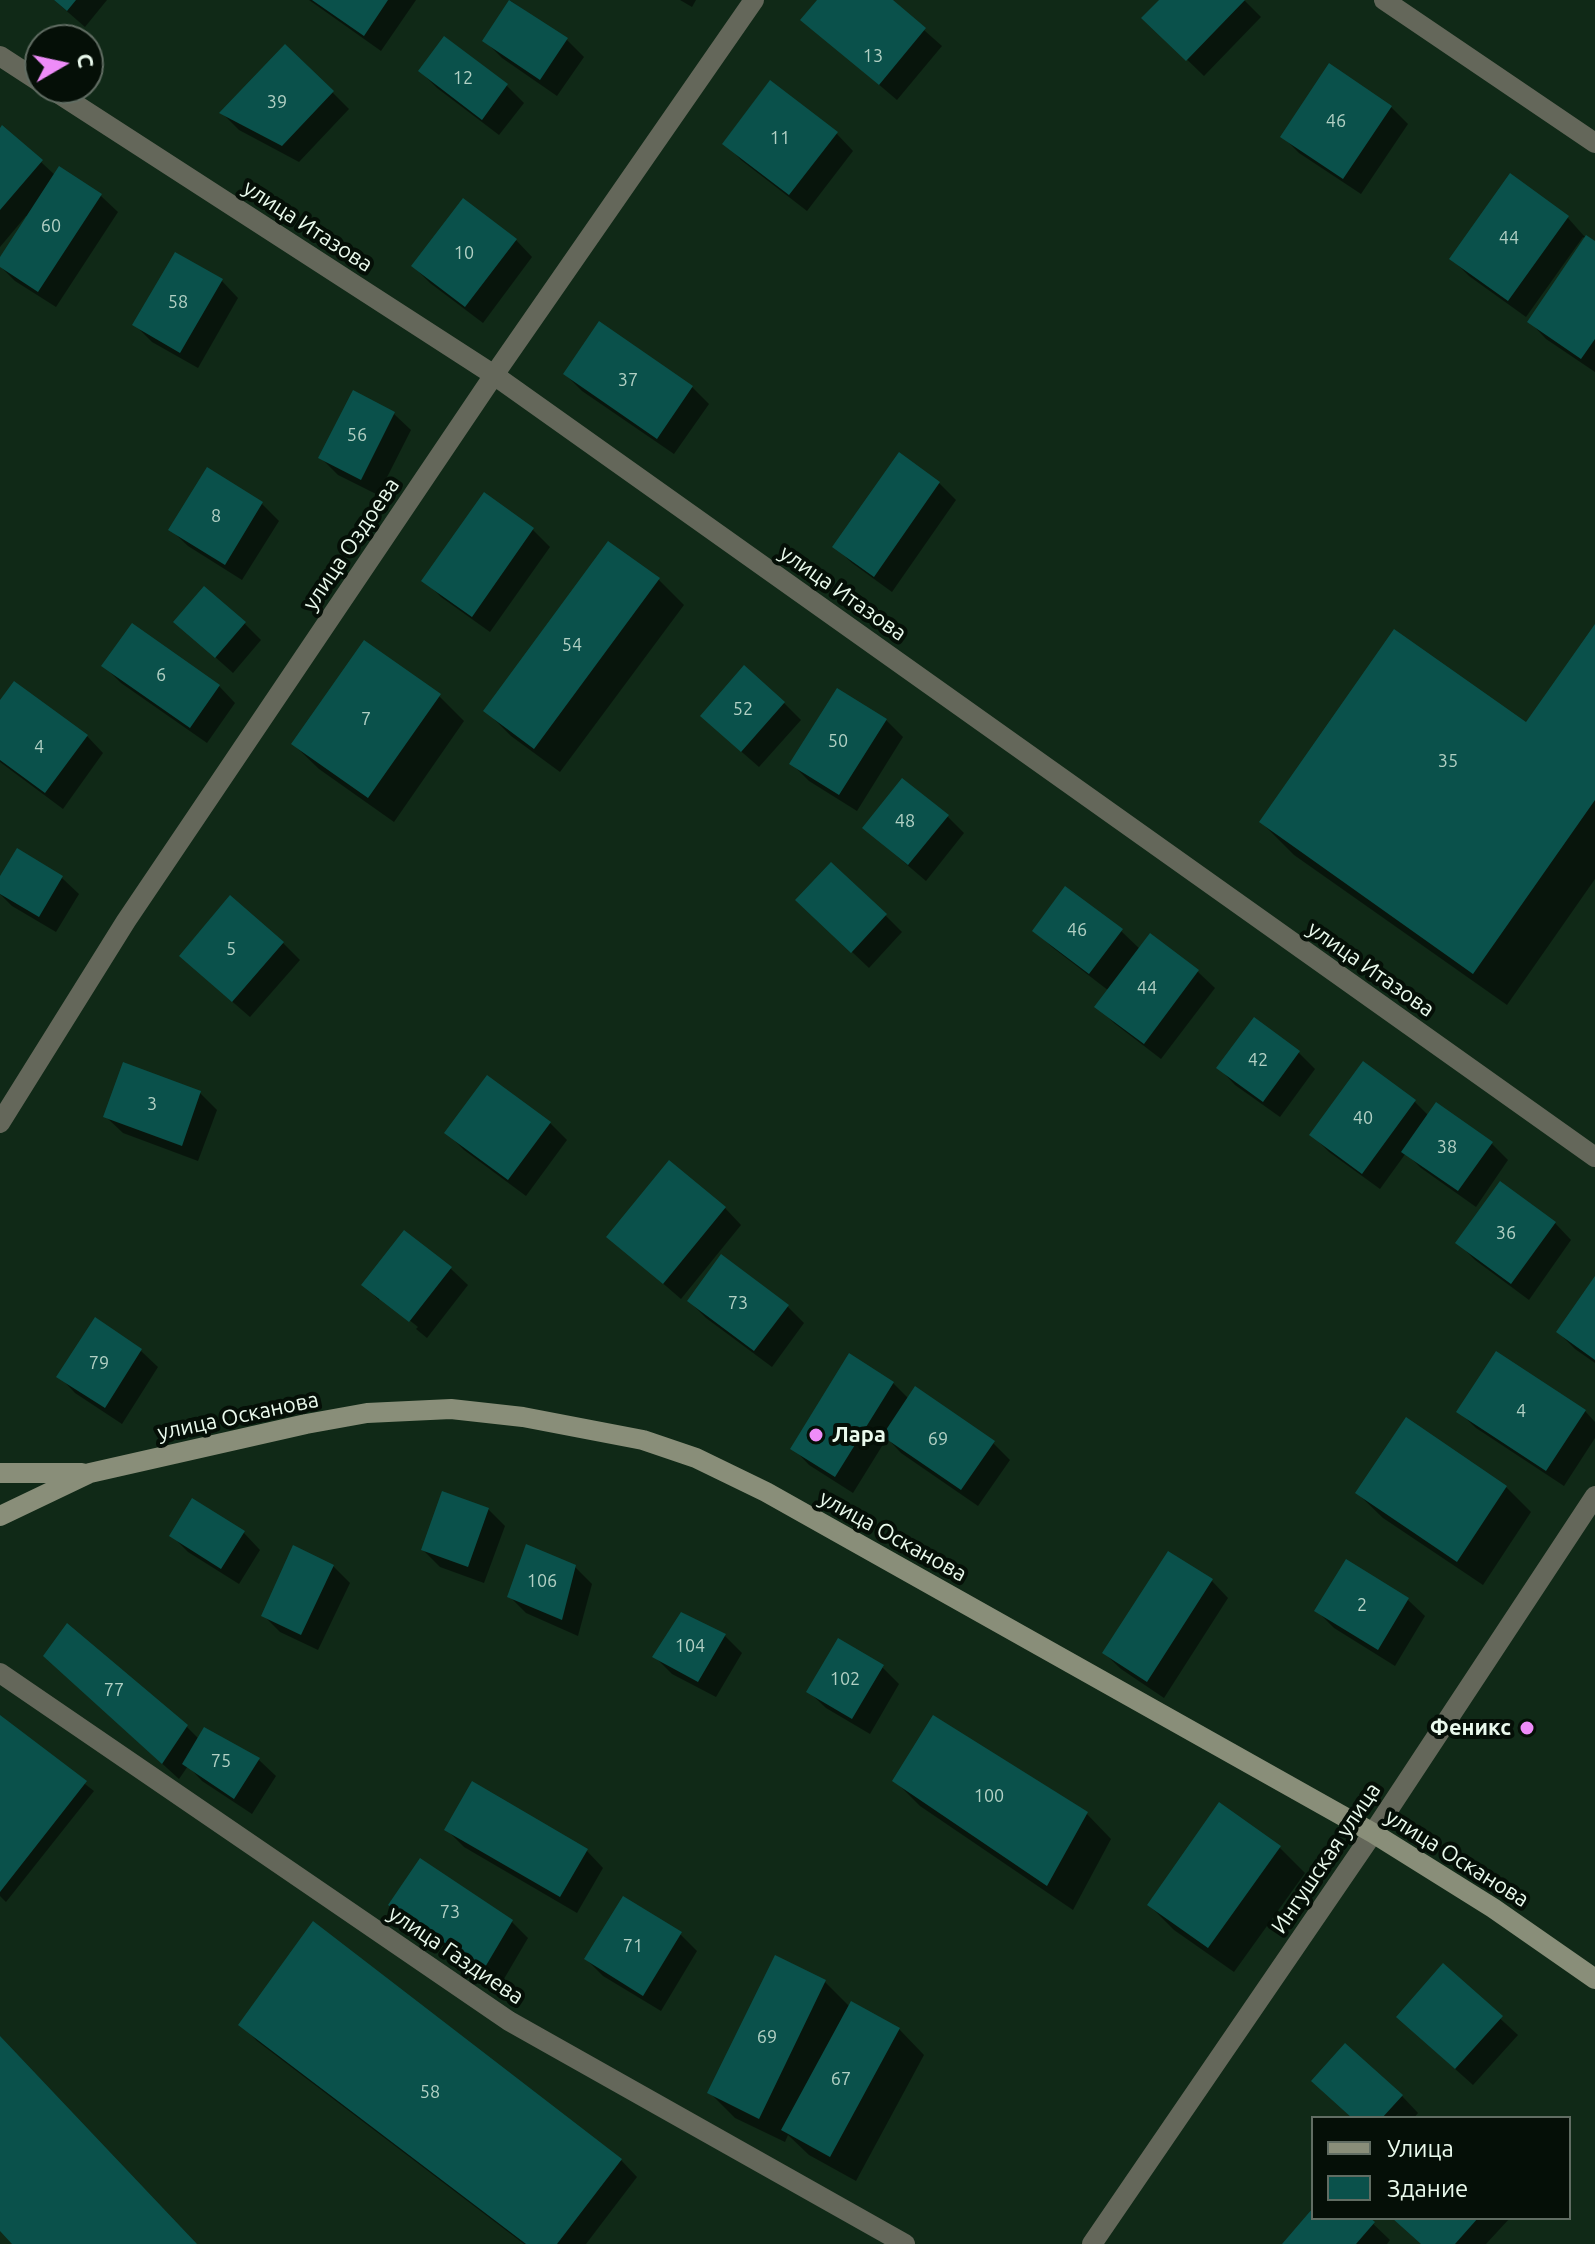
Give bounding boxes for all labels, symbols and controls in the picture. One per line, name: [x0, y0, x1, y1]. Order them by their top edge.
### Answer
north arrow: [24, 24, 104, 104]
house number: 13: [863, 45, 883, 67]
text: С: [73, 52, 100, 69]
house number: 12: [453, 67, 473, 89]
house number: 39: [267, 91, 287, 113]
house number: 46: [1326, 110, 1346, 132]
house number: 11: [770, 127, 790, 149]
street label: улица Итазова: [238, 174, 378, 278]
house number: 60: [41, 215, 61, 237]
house number: 44: [1499, 227, 1519, 249]
house number: 10: [454, 242, 474, 264]
house number: 58: [168, 291, 188, 313]
house number: 37: [618, 369, 638, 391]
house number: 56: [347, 424, 367, 446]
street label: улица Оздоева: [297, 473, 405, 615]
house number: 8: [211, 505, 221, 527]
street label: улица Итазова: [774, 539, 912, 647]
house number: 54: [562, 634, 582, 656]
house number: 6: [156, 664, 166, 686]
house number: 52: [733, 698, 753, 720]
house number: 7: [361, 708, 371, 730]
house number: 50: [828, 730, 848, 752]
house number: 4: [34, 736, 44, 758]
house number: 35: [1438, 750, 1458, 772]
house number: 48: [895, 810, 915, 832]
street label: улица Итазова: [1302, 915, 1440, 1023]
house number: 46: [1067, 919, 1087, 941]
house number: 5: [226, 938, 236, 960]
house number: 44: [1137, 977, 1157, 999]
house number: 42: [1248, 1049, 1268, 1071]
house number: 3: [147, 1093, 157, 1115]
house number: 40: [1353, 1107, 1373, 1129]
house number: 38: [1437, 1136, 1457, 1158]
house number: 36: [1496, 1222, 1516, 1244]
house number: 73: [728, 1292, 748, 1314]
house number: 79: [89, 1352, 109, 1374]
street label: улица Осканова: [155, 1386, 321, 1446]
house number: 4: [1516, 1400, 1526, 1422]
place label: Лара: [832, 1422, 886, 1448]
marker: Лара: [807, 1426, 825, 1444]
house number: 69: [928, 1428, 948, 1450]
street label: улица Осканова: [815, 1485, 971, 1587]
house number: 106: [527, 1570, 557, 1592]
house number: 2: [1357, 1594, 1367, 1616]
house number: 104: [675, 1635, 705, 1657]
house number: 102: [830, 1668, 860, 1690]
house number: 77: [104, 1679, 124, 1701]
place label: Феникс: [1430, 1715, 1511, 1741]
marker: Феникс: [1518, 1719, 1536, 1737]
house number: 75: [211, 1750, 231, 1772]
street label: Ингушская улица: [1266, 1778, 1386, 1938]
house number: 100: [974, 1785, 1004, 1807]
street label: улица Осканова: [1380, 1803, 1534, 1913]
street label: улица Газдиева: [383, 1900, 529, 2010]
house number: 73: [440, 1901, 460, 1923]
house number: 71: [623, 1935, 643, 1957]
house number: 69: [757, 2026, 777, 2048]
house number: 67: [831, 2068, 851, 2090]
house number: 58: [420, 2081, 440, 2103]
legend: [1311, 2116, 1571, 2220]
text: Улица: [1387, 2135, 1454, 2162]
text: Здание: [1387, 2175, 1468, 2202]

